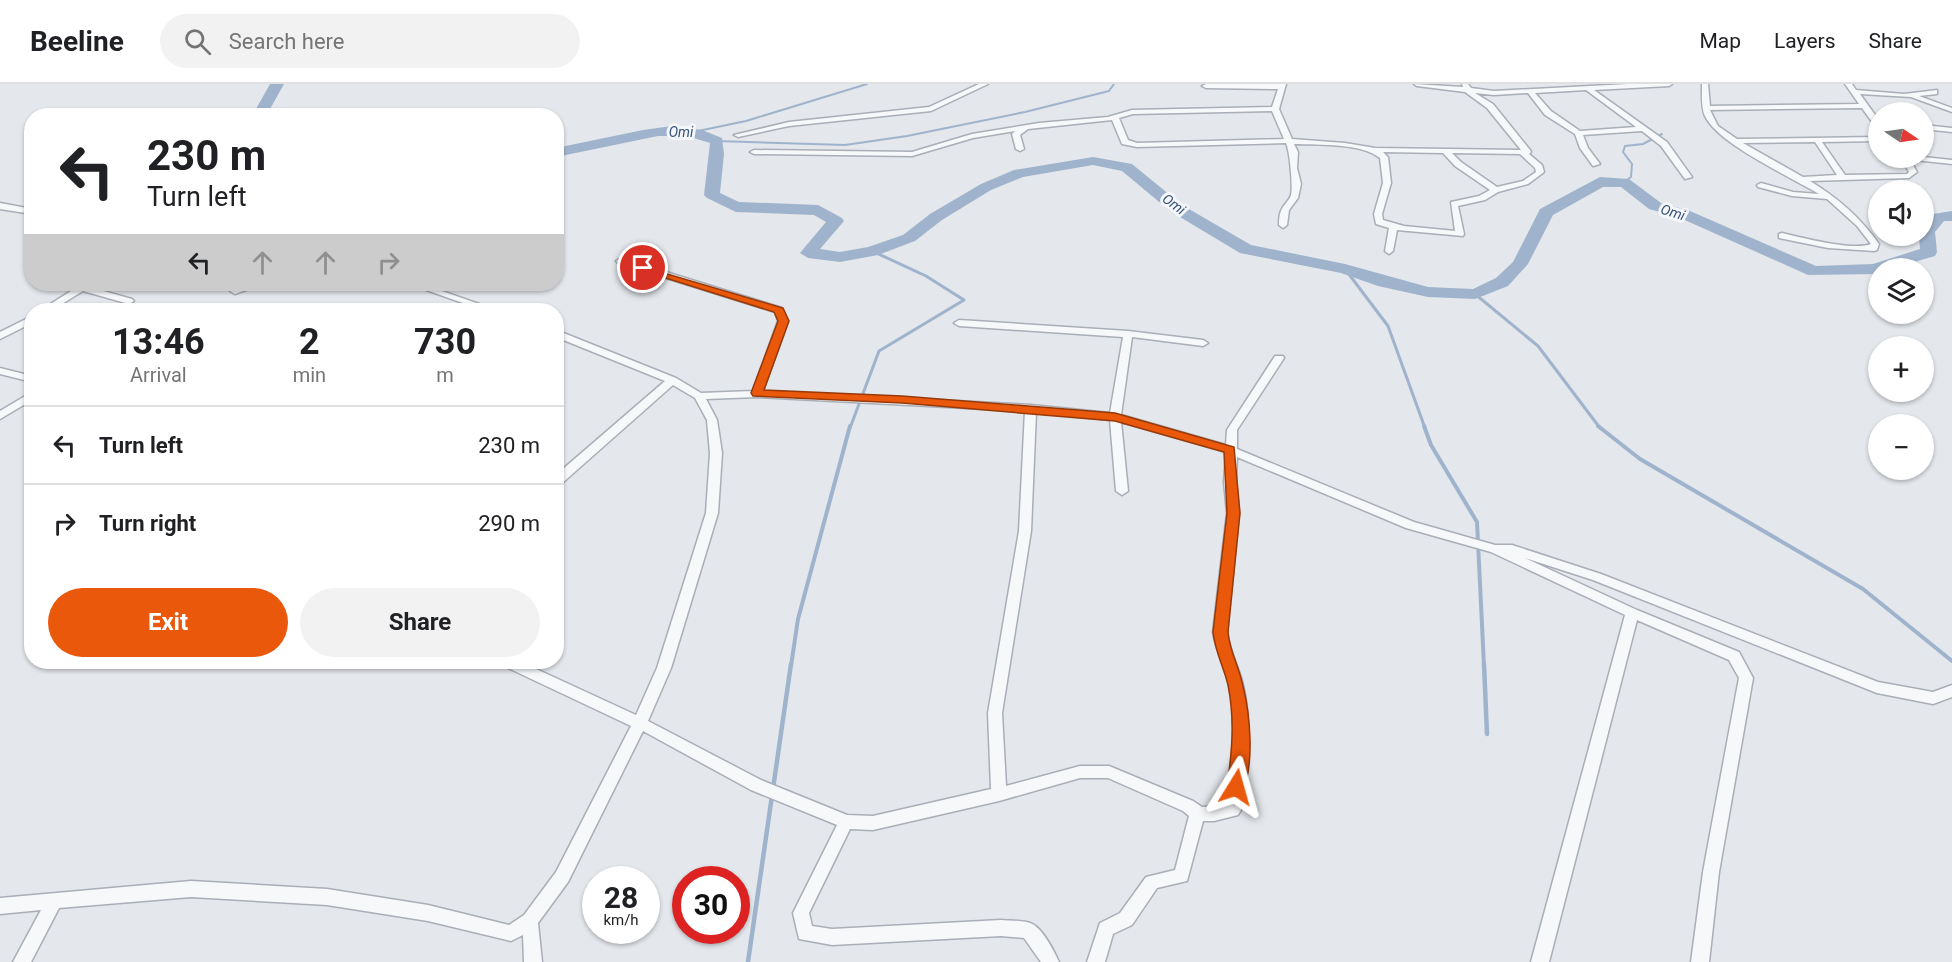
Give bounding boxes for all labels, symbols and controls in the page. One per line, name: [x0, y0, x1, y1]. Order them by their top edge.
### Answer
search box: [160, 14, 580, 68]
text: Beeline: [30, 25, 124, 58]
icon: search: [181, 25, 214, 58]
text: Search here: [229, 29, 345, 54]
text: Map: [1699, 29, 1741, 53]
text: Layers: [1774, 29, 1835, 53]
text: Share: [1868, 29, 1922, 53]
north arrow: [1868, 102, 1934, 168]
map controls: [1868, 102, 1934, 480]
water label: Omi: [669, 124, 694, 140]
text: 230 m: [147, 131, 266, 180]
icon: left: [48, 132, 126, 210]
button: sound: [1868, 180, 1934, 246]
text: Turn left: [147, 181, 247, 213]
water label: Omi: [1159, 190, 1189, 218]
water label: Omi: [1659, 201, 1688, 223]
pin: [617, 242, 668, 293]
icon: left: [183, 246, 216, 279]
icon: ahead: [246, 246, 279, 279]
icon: ahead: [309, 246, 342, 279]
icon: right: [372, 246, 405, 279]
icon: arrive: [626, 251, 659, 284]
button: layers: [1868, 258, 1934, 324]
text: 13:46: [112, 321, 205, 363]
text: 2: [299, 321, 320, 363]
text: 730: [414, 321, 476, 363]
button: +: [1868, 336, 1934, 402]
text: Arrival: [130, 363, 187, 387]
text: min: [293, 363, 326, 387]
text: m: [436, 363, 454, 387]
button: −: [1868, 414, 1934, 480]
icon: left: [48, 429, 81, 462]
text: Turn left: [99, 433, 183, 458]
text: 230 m: [478, 433, 540, 458]
icon: right: [48, 507, 81, 540]
text: Turn right: [99, 511, 196, 536]
text: 290 m: [478, 511, 540, 536]
button: Exit: [48, 588, 288, 657]
button: Share: [300, 588, 540, 657]
position arrow: [1204, 755, 1268, 819]
speed limit sign: 30: [672, 866, 750, 944]
text: 28: [604, 880, 638, 915]
text: km/h: [603, 911, 639, 929]

